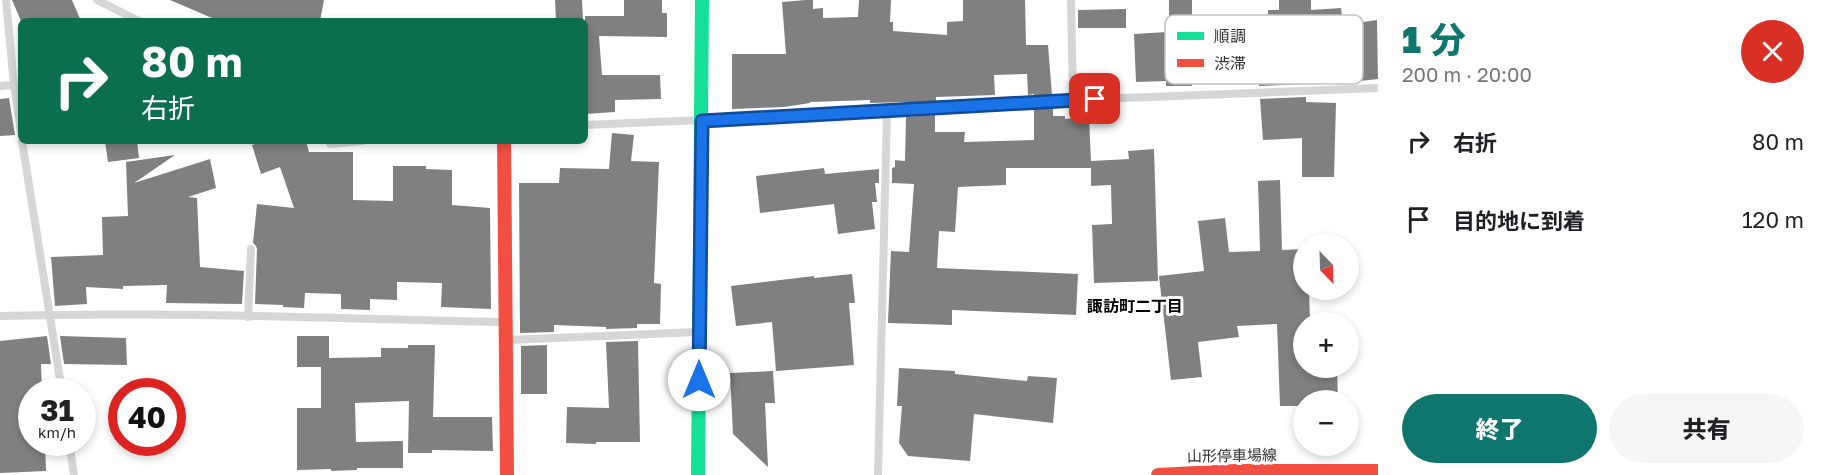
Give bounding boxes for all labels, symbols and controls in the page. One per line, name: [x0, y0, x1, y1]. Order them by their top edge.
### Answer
legend: [1165, 15, 1363, 84]
text: 1 分: [1402, 18, 1466, 61]
button: close: [1741, 20, 1804, 83]
text: 順調: [1214, 26, 1246, 46]
text: 80 m: [141, 36, 242, 86]
icon: right: [42, 42, 120, 120]
text: 渋滞: [1214, 53, 1246, 73]
text: 200 m · 20:00: [1402, 62, 1532, 86]
pin: [1069, 73, 1120, 124]
icon: arrive: [1078, 82, 1111, 115]
text: 右折: [141, 92, 195, 124]
icon: right: [1402, 125, 1435, 158]
text: 80 m: [1752, 128, 1804, 155]
text: 右折: [1453, 129, 1497, 156]
icon: arrive: [1402, 203, 1435, 236]
text: 120 m: [1742, 206, 1804, 233]
text: 目的地に到着: [1453, 207, 1585, 234]
north arrow: [1293, 234, 1359, 300]
map controls: [1293, 234, 1359, 456]
district label: 諏訪町二丁目: [1087, 296, 1183, 316]
button: +: [1293, 312, 1359, 378]
position arrow: [667, 348, 731, 412]
speed limit sign: 40: [108, 378, 186, 456]
button: −: [1293, 390, 1359, 456]
text: 31: [40, 392, 74, 428]
button: 終了: [1402, 394, 1597, 463]
button: 共有: [1609, 394, 1804, 463]
text: km/h: [38, 423, 76, 441]
street label: 山形停車場線: [1187, 445, 1277, 465]

